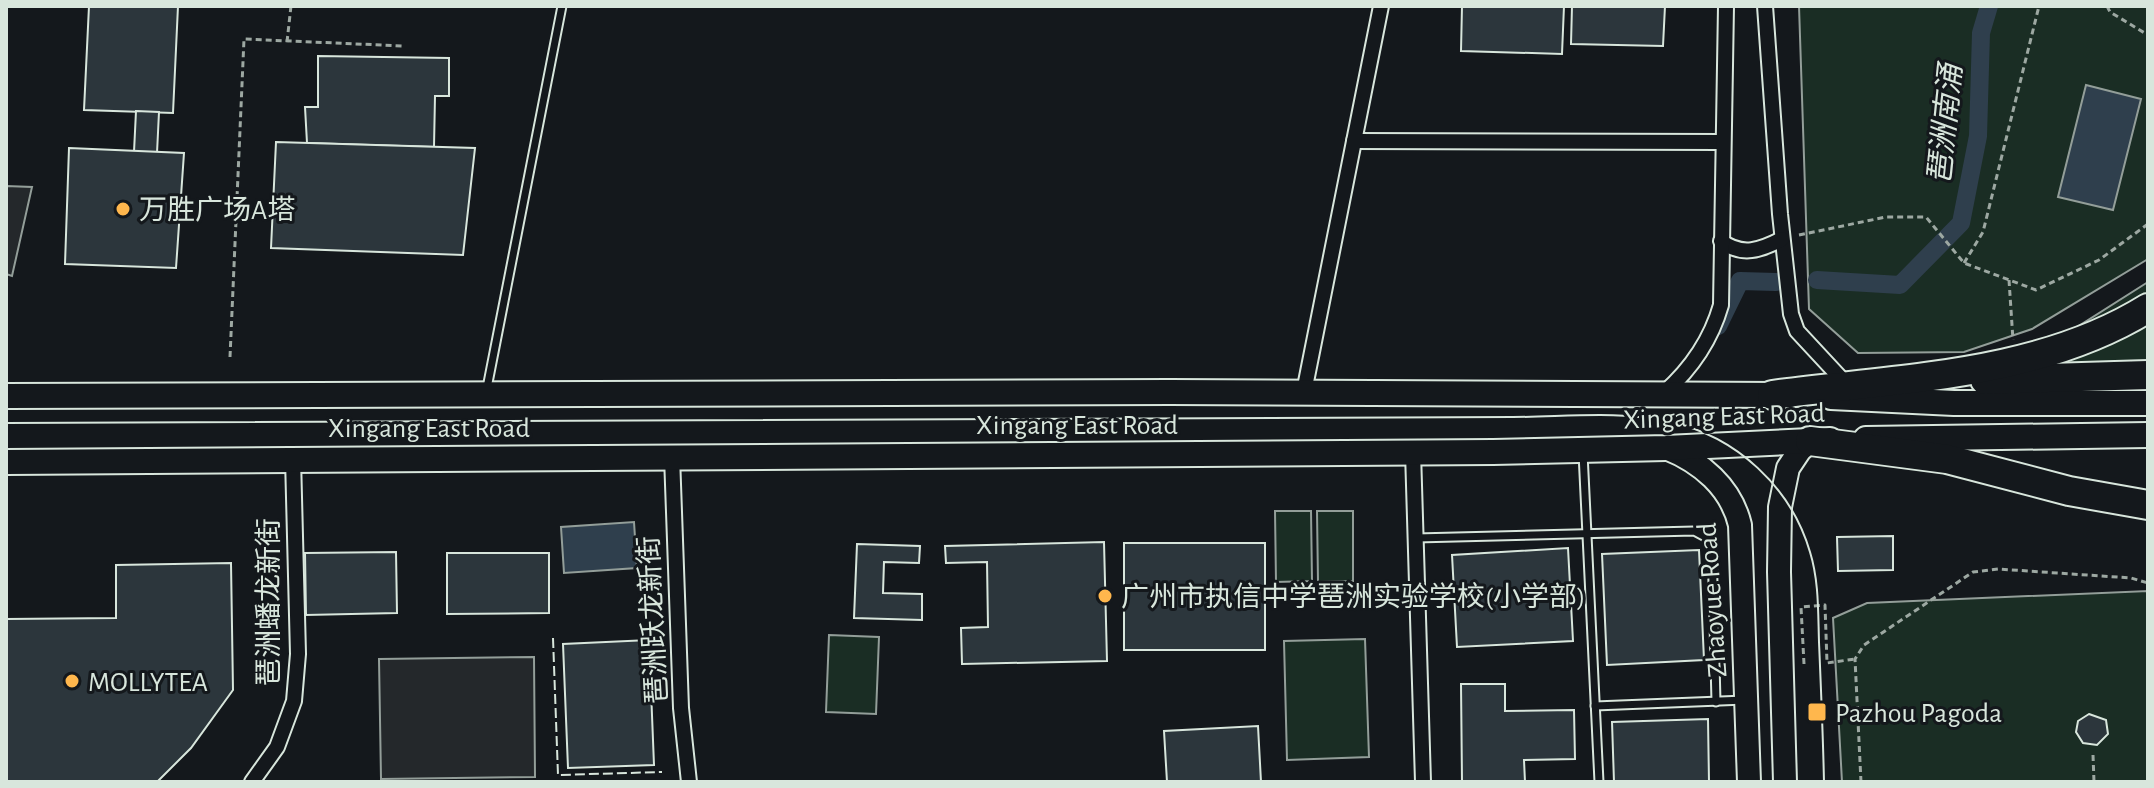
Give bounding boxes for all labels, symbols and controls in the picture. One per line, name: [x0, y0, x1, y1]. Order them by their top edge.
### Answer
water label: 琶洲南涌: [1923, 60, 1967, 185]
place label: 万胜广场A塔: [139, 195, 295, 225]
marker: 万胜广场A塔: [114, 200, 132, 218]
street label: Xingang East Road: [1623, 399, 1825, 435]
street label: Xingang East Road: [976, 412, 1178, 440]
street label: Xingang East Road: [328, 415, 530, 443]
street label: 琶洲蟠龙新街: [254, 518, 284, 686]
street label: Zhaoyue Road: [1694, 522, 1732, 678]
street label: 琶洲跃龙新街: [634, 535, 672, 705]
place label: 广州市执信中学琶洲实验学校(小学部): [1121, 582, 1586, 612]
marker: 广州市执信中学琶洲实验学校(小学部): [1096, 587, 1114, 605]
place label: MOLLYTEA: [88, 669, 208, 697]
marker: MOLLYTEA: [63, 672, 81, 690]
place label: Pazhou Pagoda: [1835, 700, 2002, 728]
marker: Pazhou Pagoda: [1806, 701, 1828, 723]

